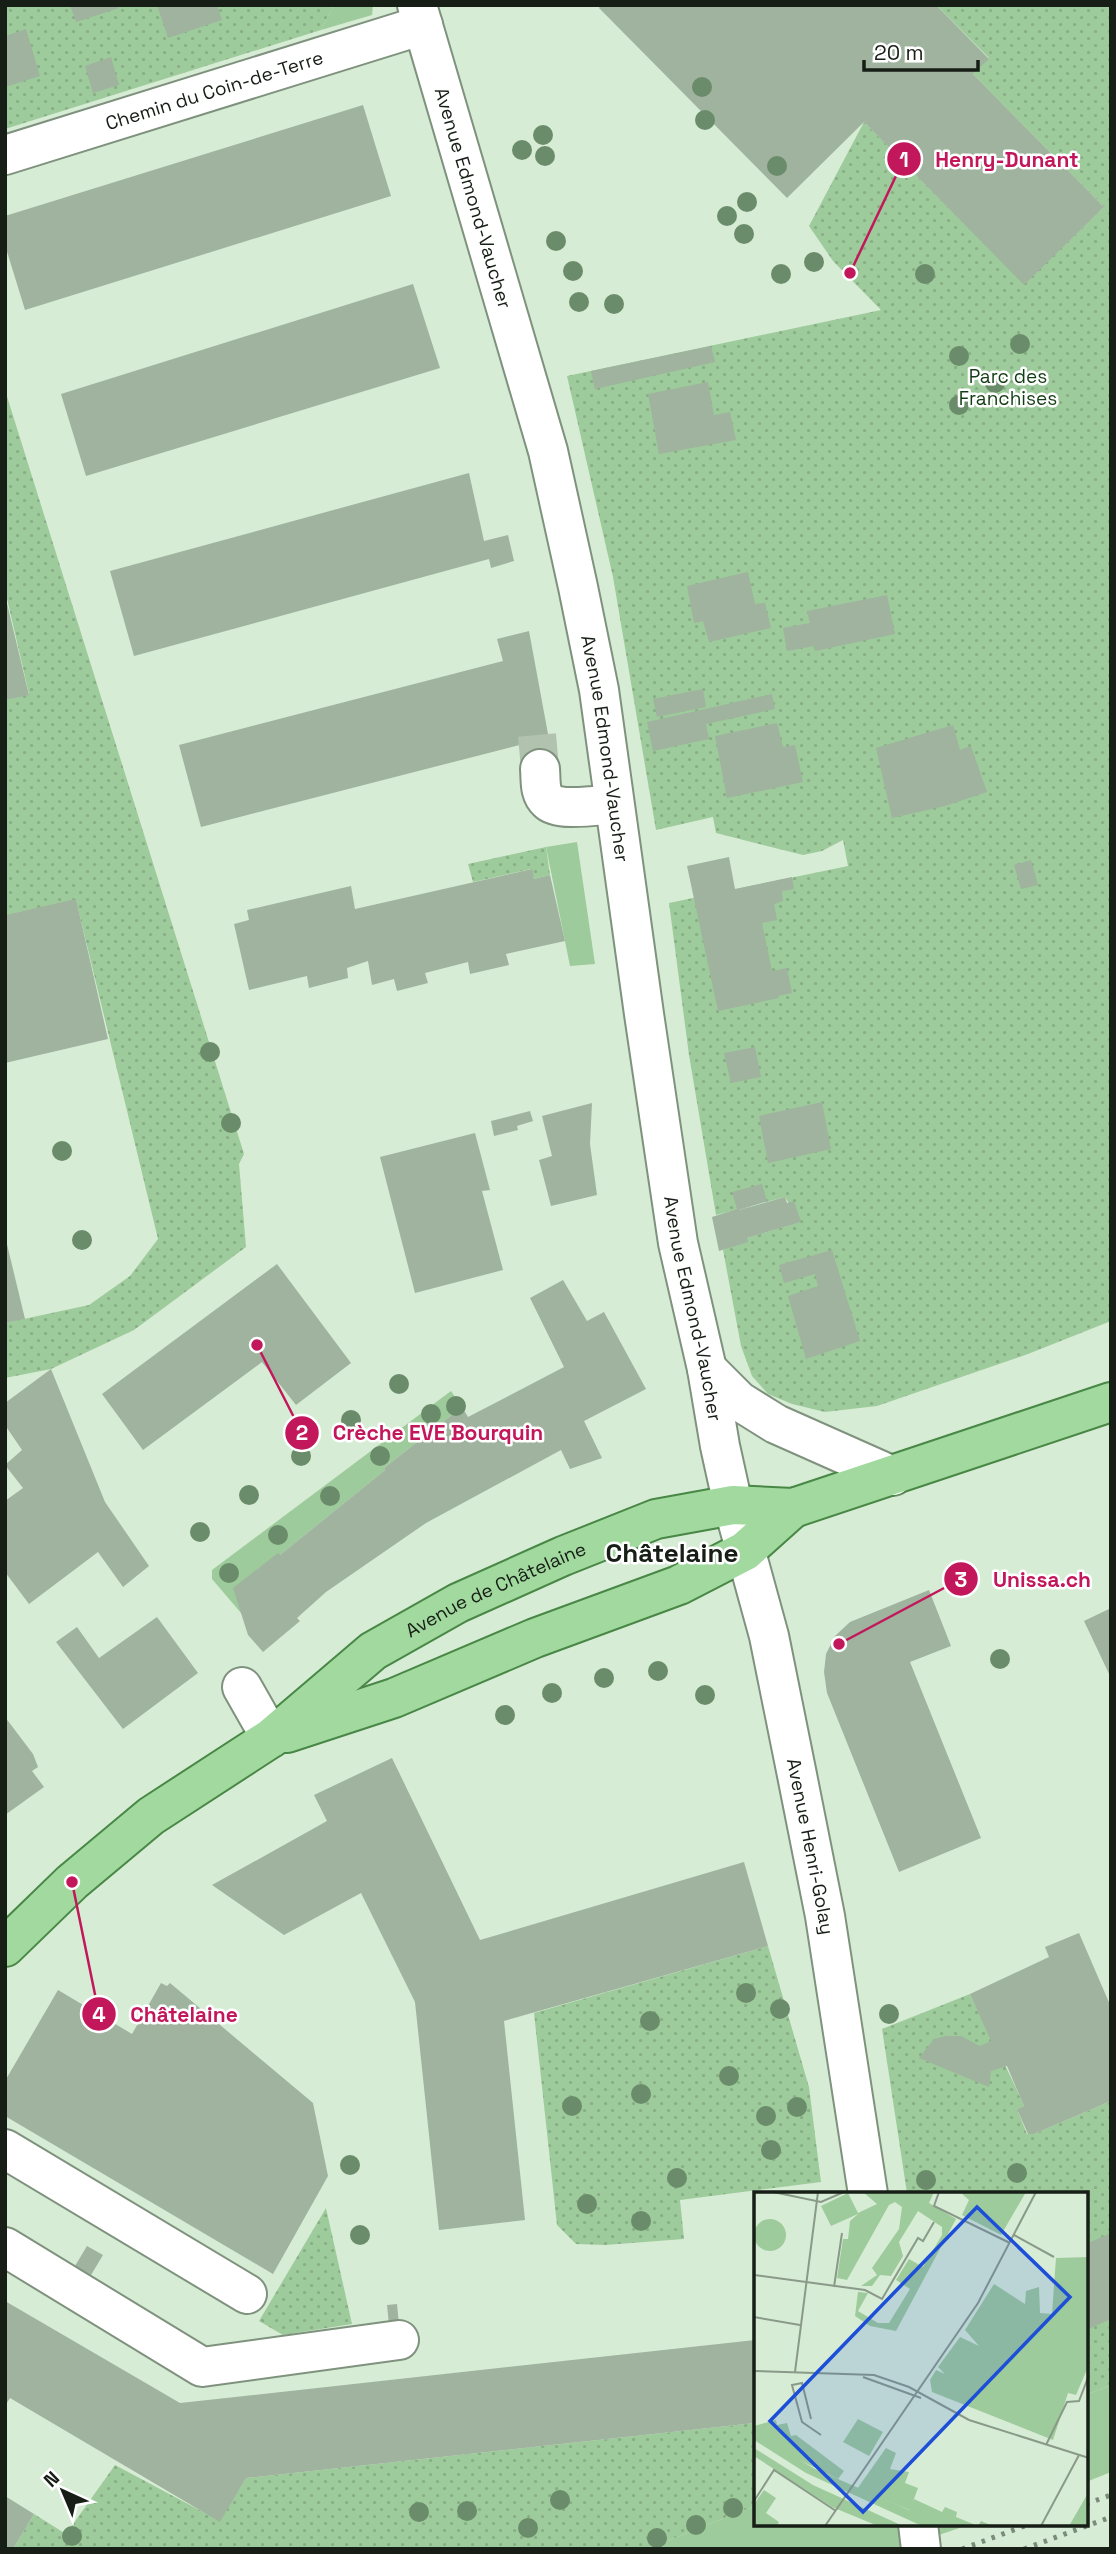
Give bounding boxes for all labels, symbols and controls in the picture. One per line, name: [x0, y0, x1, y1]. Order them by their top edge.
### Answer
scale bar: [864, 28, 978, 72]
text: 20 m: [874, 39, 924, 66]
street label: Chemin du Coin-de-Terre: [102, 44, 326, 136]
street label: Avenue Edmond-Vaucher: [429, 84, 518, 311]
callout: Henry-Dunant: [886, 138, 1093, 180]
text: 1: [899, 146, 909, 173]
text: Henry-Dunant: [935, 146, 1079, 173]
park label: Parc des Franchises: [959, 364, 1057, 411]
street label: Avenue Edmond-Vaucher: [576, 633, 635, 864]
street label: Avenue Edmond-Vaucher: [659, 1194, 728, 1423]
callout: Crèche EVE Bourquin: [284, 1412, 558, 1454]
text: 2: [296, 1419, 308, 1446]
text: Crèche EVE Bourquin: [333, 1419, 543, 1446]
street label: Avenue de Châtelaine: [401, 1536, 590, 1643]
district label: Châtelaine: [605, 1536, 739, 1570]
callout: Unissa.ch: [944, 1558, 1105, 1600]
text: 3: [955, 1566, 967, 1593]
text: Unissa.ch: [993, 1566, 1091, 1593]
street label: Avenue Henri-Golay: [781, 1756, 840, 1936]
callout: Châtelaine: [82, 1993, 252, 2035]
text: 4: [92, 2001, 106, 2028]
text: Châtelaine: [130, 2001, 238, 2028]
inset map: [754, 2192, 1088, 2526]
north arrow: [28, 2456, 98, 2526]
text: N: [38, 2466, 65, 2493]

